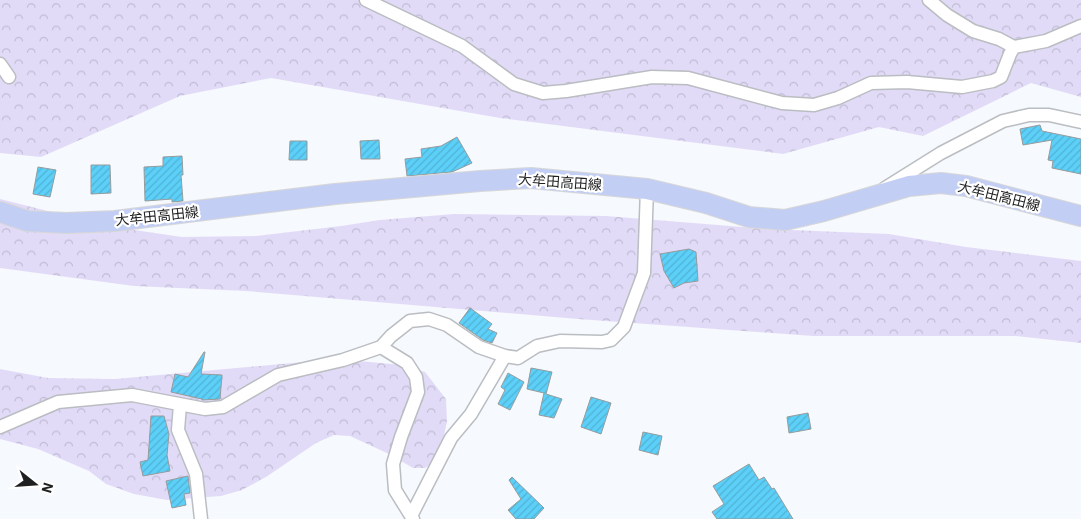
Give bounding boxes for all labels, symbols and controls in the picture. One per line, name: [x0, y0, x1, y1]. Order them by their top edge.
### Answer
street label: 大牟田高田線: [517, 170, 603, 194]
street label: 大牟田高田線: [956, 177, 1042, 215]
street label: 大牟田高田線: [114, 203, 200, 229]
north arrow: [10, 459, 60, 509]
text: N: [37, 480, 58, 495]

